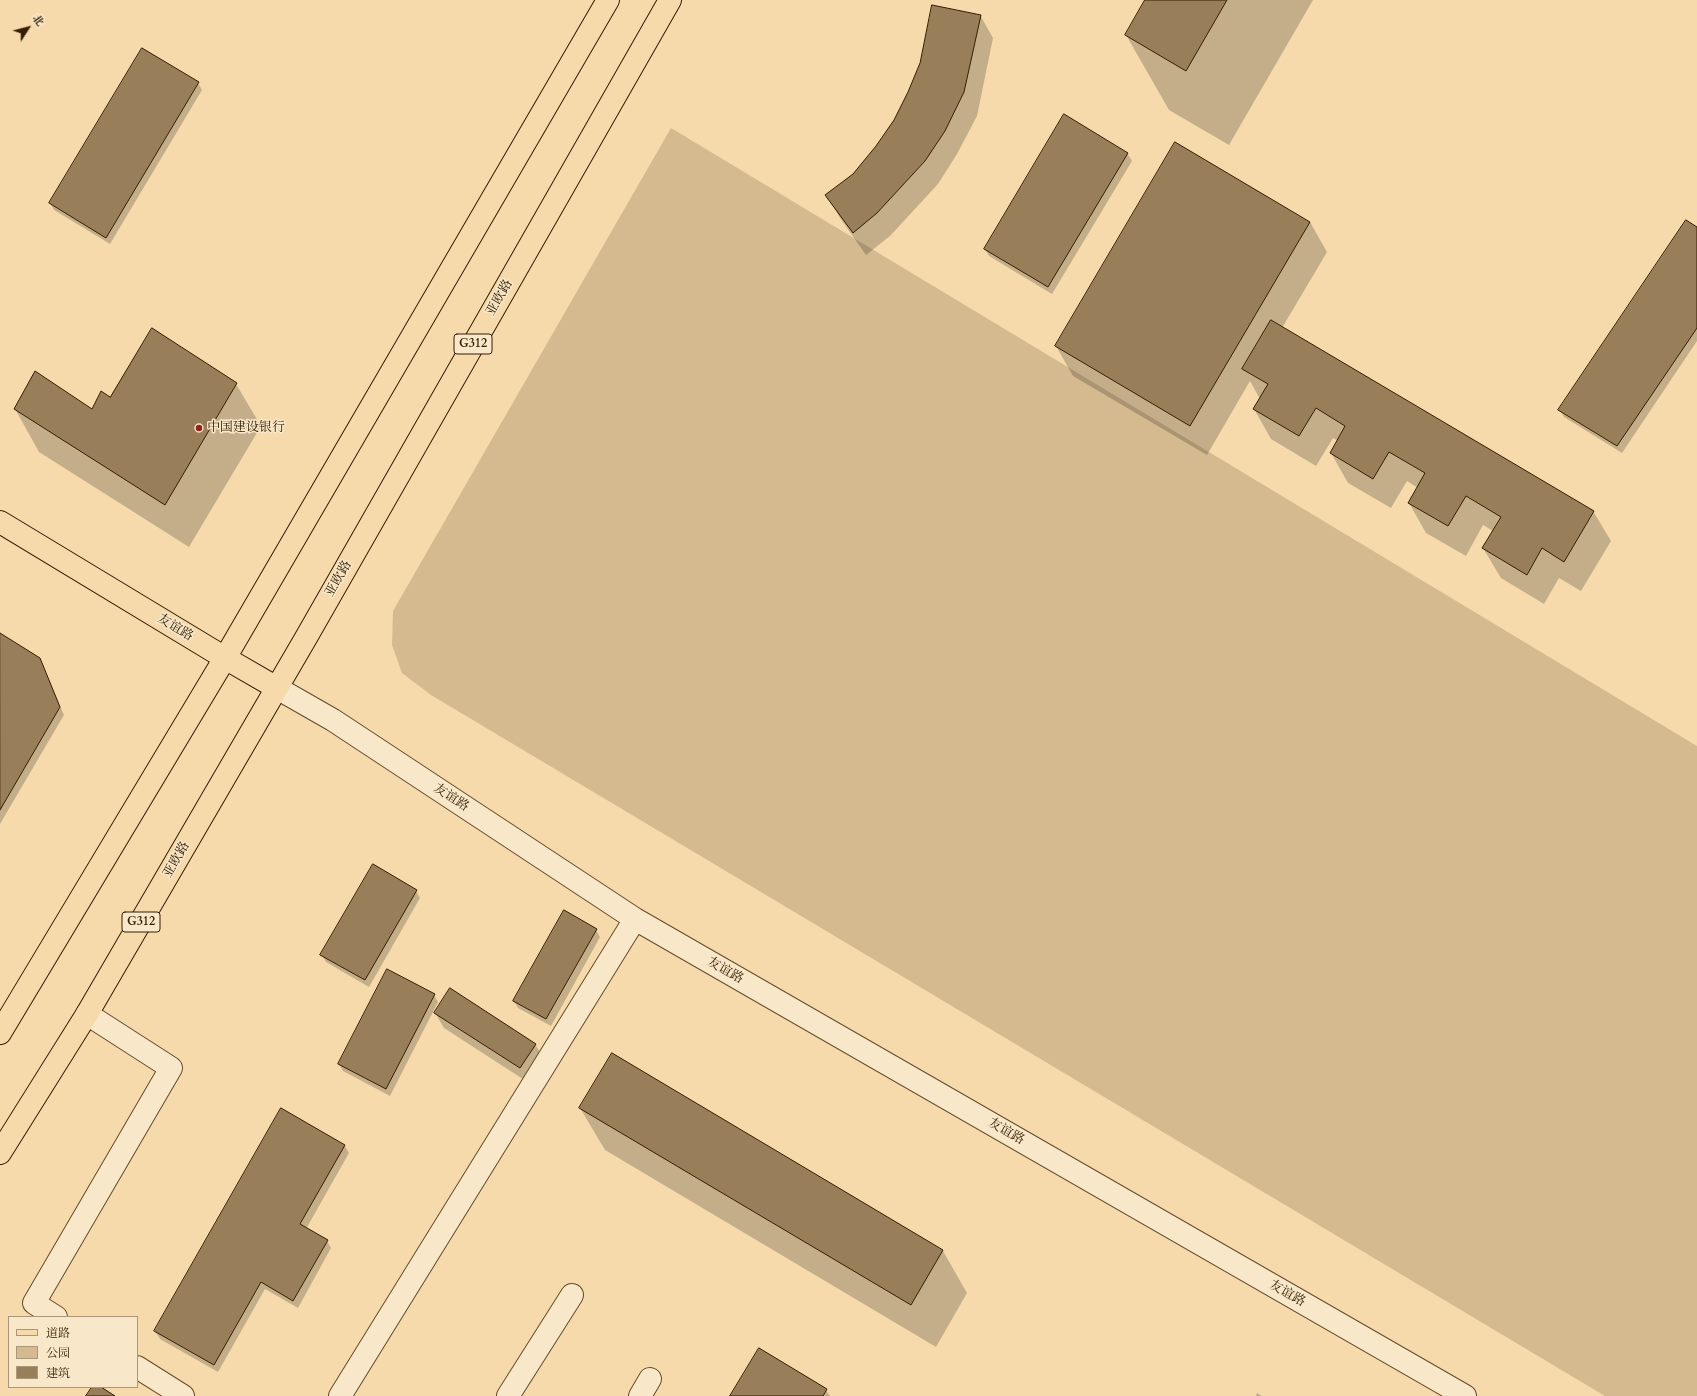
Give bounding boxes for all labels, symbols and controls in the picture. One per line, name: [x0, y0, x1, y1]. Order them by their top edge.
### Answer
north arrow: [8, 8, 48, 48]
text: 北: [29, 12, 47, 30]
street label: 亚欧路: [483, 277, 517, 319]
road number: G312: [454, 334, 492, 354]
place label: 中国建设银行: [207, 420, 285, 436]
marker: 中国建设银行: [194, 423, 204, 433]
street label: 亚欧路: [322, 558, 356, 600]
street label: 友谊路: [154, 611, 196, 645]
street label: 友谊路: [430, 781, 472, 815]
street label: 亚欧路: [160, 839, 194, 881]
road number: G312: [122, 912, 160, 932]
street label: 友谊路: [704, 954, 746, 988]
street label: 友谊路: [985, 1115, 1027, 1149]
street label: 友谊路: [1266, 1277, 1308, 1311]
legend: [8, 1316, 138, 1388]
text: 道路: [46, 1325, 70, 1341]
text: 公园: [46, 1345, 70, 1361]
text: 建筑: [46, 1365, 70, 1381]

